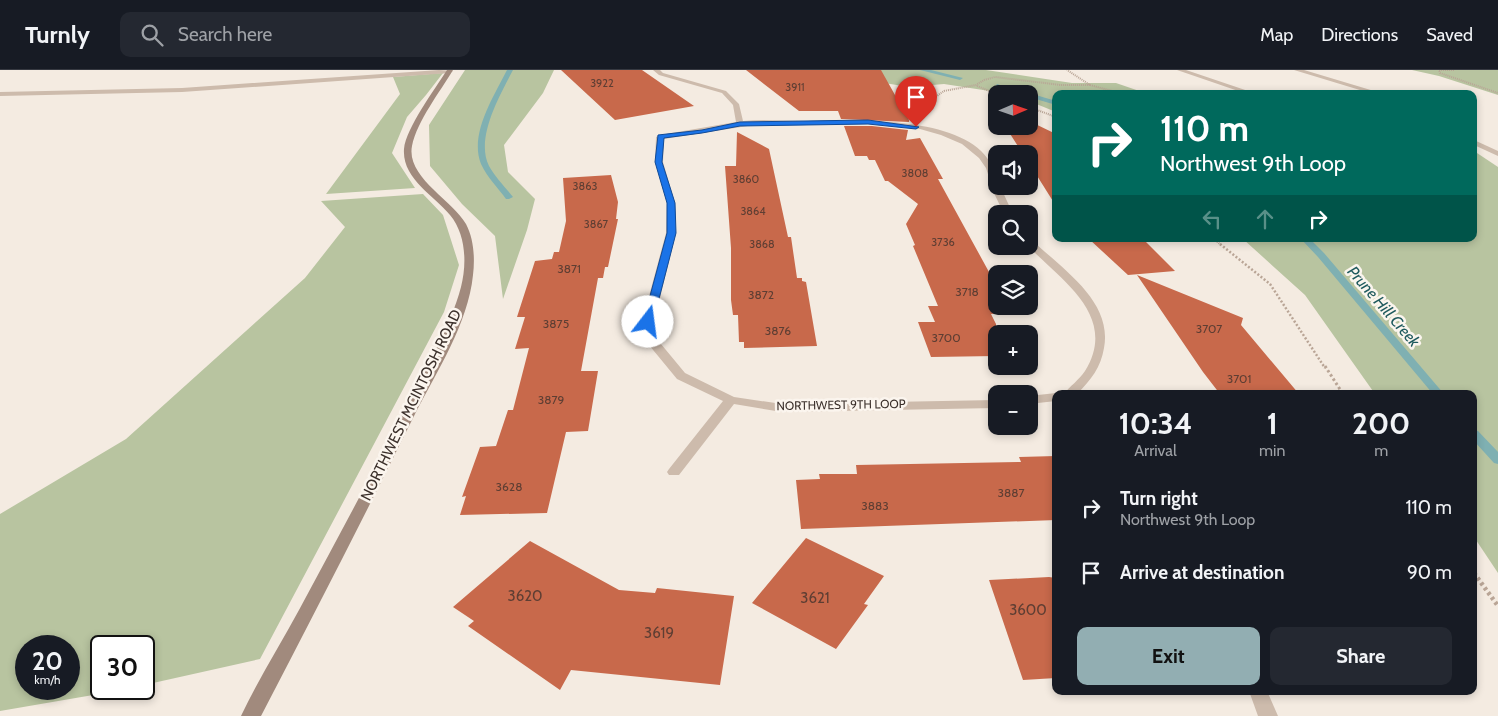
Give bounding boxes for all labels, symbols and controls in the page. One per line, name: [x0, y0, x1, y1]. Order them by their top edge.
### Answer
search box: [120, 12, 470, 57]
text: Turnly: [25, 20, 90, 49]
icon: search: [138, 21, 166, 49]
text: Search here: [178, 23, 272, 46]
text: Map: [1260, 24, 1293, 46]
text: Directions: [1321, 24, 1398, 46]
text: Saved: [1426, 24, 1473, 46]
house number: 3922: [590, 76, 614, 90]
pin: [895, 76, 937, 127]
house number: 3911: [785, 80, 805, 94]
icon: arrive: [902, 83, 930, 111]
north arrow: [988, 85, 1038, 135]
map controls: [988, 85, 1038, 435]
text: 110 m: [1160, 107, 1249, 150]
icon: right: [1077, 110, 1142, 175]
button: sound: [988, 145, 1038, 195]
text: Northwest 9th Loop: [1160, 150, 1346, 177]
house number: 3808: [902, 166, 928, 180]
house number: 3860: [733, 172, 760, 186]
house number: 3863: [573, 179, 597, 193]
house number: 3864: [740, 204, 766, 218]
button: search: [988, 205, 1038, 255]
icon: left: [1198, 205, 1226, 233]
icon: ahead: [1251, 205, 1279, 233]
icon: right: [1304, 205, 1332, 233]
house number: 3867: [584, 217, 609, 231]
house number: 3736: [931, 235, 955, 249]
house number: 3868: [749, 237, 775, 251]
house number: 3871: [557, 261, 581, 276]
water label: Prune Hill Creek: [1343, 262, 1425, 351]
button: layers: [988, 265, 1038, 315]
house number: 3718: [955, 284, 979, 299]
house number: 3872: [748, 287, 774, 302]
position arrow: [621, 295, 673, 347]
street label: NORTHWEST MCINTOSH ROAD: [357, 306, 465, 503]
house number: 3875: [543, 316, 569, 331]
house number: 3707: [1196, 321, 1222, 336]
house number: 3876: [765, 323, 791, 338]
button: +: [988, 325, 1038, 375]
house number: 3700: [931, 330, 961, 345]
house number: 3701: [1227, 371, 1251, 386]
button: −: [988, 385, 1038, 435]
house number: 3879: [538, 392, 564, 407]
street label: NORTHWEST 9TH LOOP: [776, 396, 906, 413]
text: 10:34: [1119, 405, 1192, 442]
text: 1: [1267, 405, 1278, 442]
text: 200: [1352, 405, 1410, 442]
text: Arrival: [1134, 441, 1177, 460]
text: min: [1259, 441, 1285, 460]
text: m: [1374, 441, 1388, 460]
house number: 3628: [496, 479, 522, 494]
house number: 3887: [997, 485, 1025, 500]
text: Turn right: [1120, 487, 1198, 510]
icon: right: [1077, 494, 1105, 522]
text: 110 m: [1405, 496, 1452, 519]
house number: 3883: [861, 498, 889, 513]
text: Northwest 9th Loop: [1120, 510, 1255, 529]
icon: arrive: [1077, 559, 1105, 587]
text: Arrive at destination: [1120, 561, 1284, 584]
text: 90 m: [1407, 561, 1452, 584]
house number: 3620: [508, 587, 542, 605]
house number: 3621: [800, 589, 830, 607]
house number: 3600: [1009, 601, 1047, 619]
house number: 3619: [644, 624, 674, 642]
button: Exit: [1077, 627, 1260, 685]
button: Share: [1270, 627, 1452, 685]
speed limit sign: 30: [90, 635, 155, 700]
text: 20: [32, 646, 63, 676]
text: km/h: [34, 672, 61, 687]

